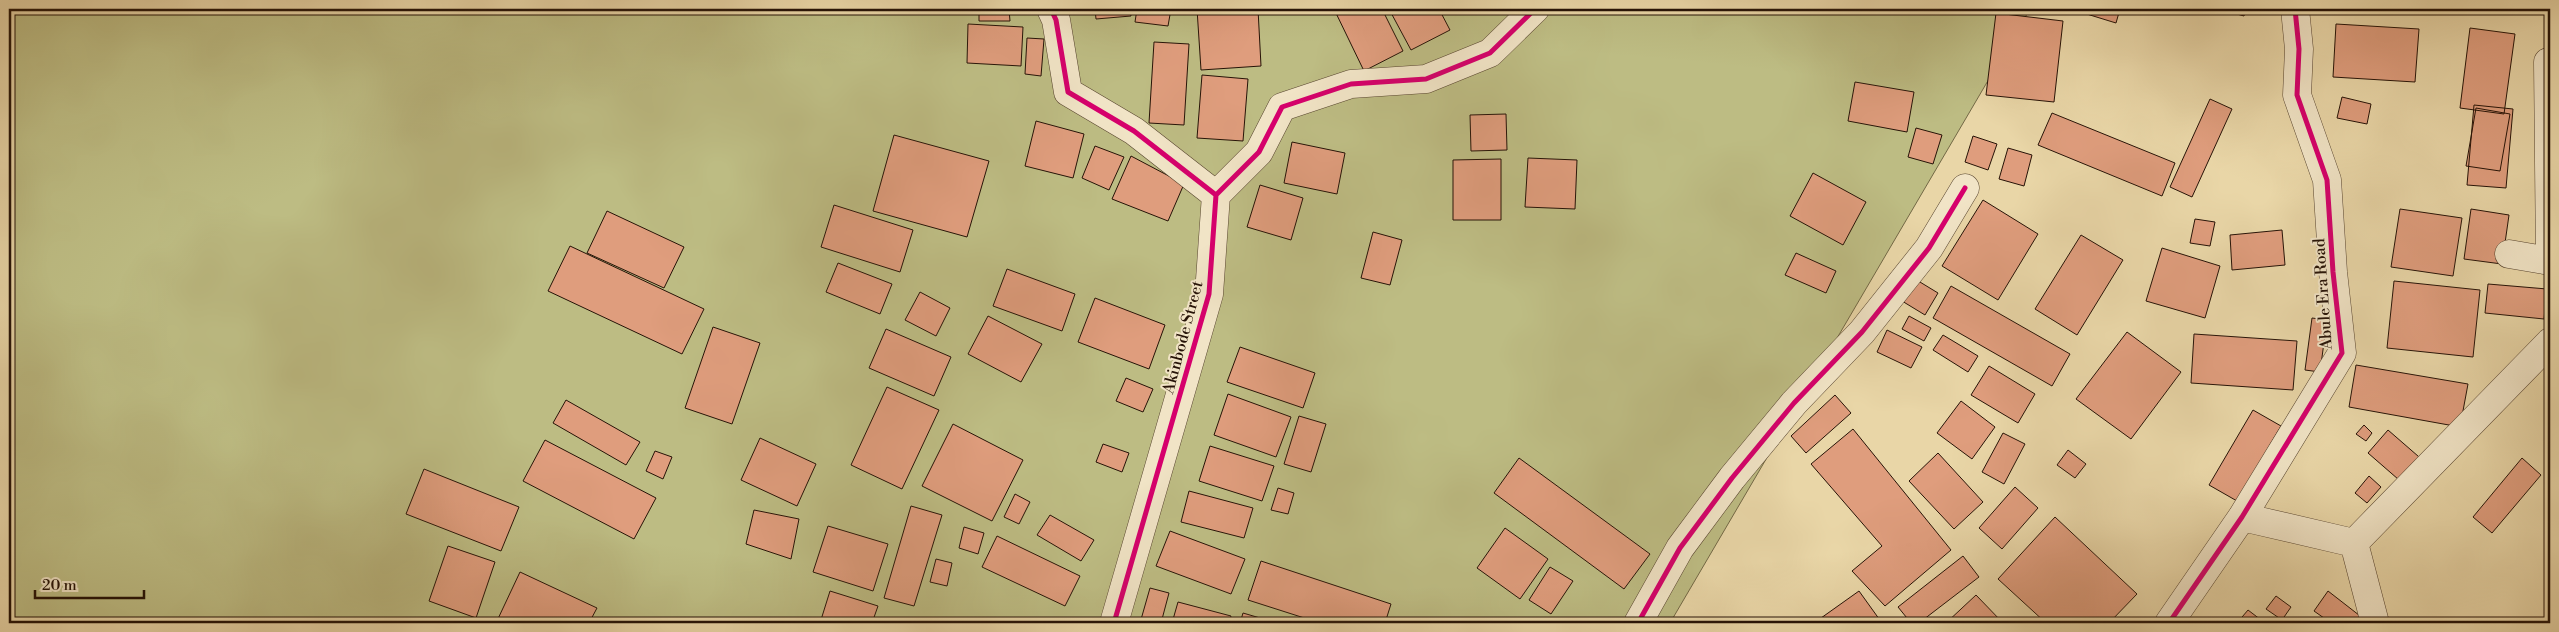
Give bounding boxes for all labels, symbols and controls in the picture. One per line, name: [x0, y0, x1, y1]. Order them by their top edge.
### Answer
street label: Abule Era Road: [2309, 238, 2337, 351]
street label: Akinbode Street: [1158, 278, 1208, 397]
scale bar: [35, 567, 144, 599]
text: 20 m: [42, 576, 77, 595]

